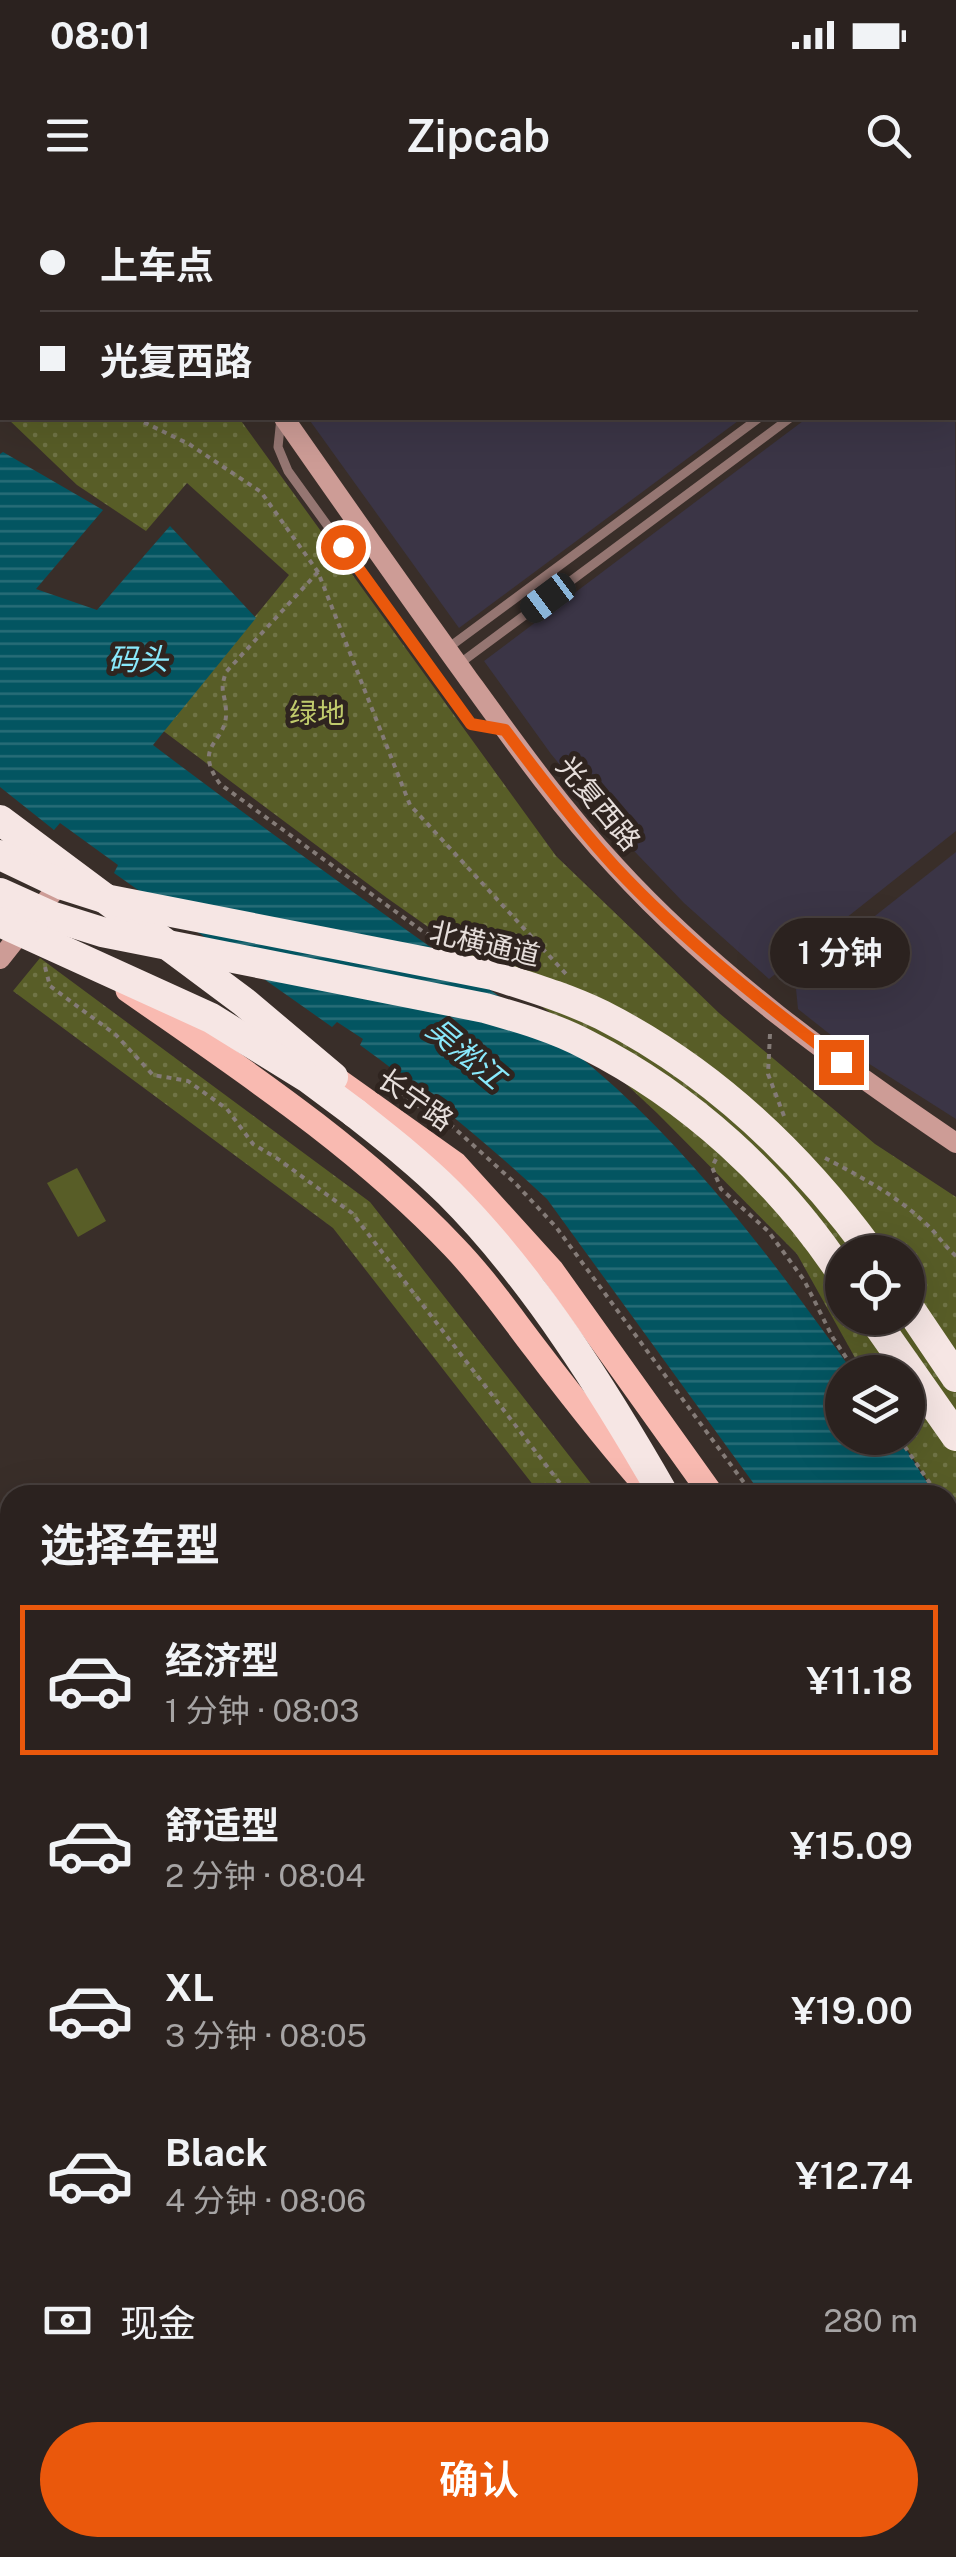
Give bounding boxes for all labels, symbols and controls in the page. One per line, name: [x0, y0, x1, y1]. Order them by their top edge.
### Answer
text: 08:01: [50, 13, 151, 58]
icon: menu: [40, 108, 95, 163]
icon: search: [861, 108, 916, 163]
text: Zipcab: [406, 109, 550, 162]
text: 上车点: [100, 243, 214, 288]
text: 光复西路: [100, 339, 252, 384]
route start: [321, 525, 366, 570]
car: [515, 568, 581, 628]
water label: 码头: [108, 641, 170, 677]
park label: 绿地: [289, 696, 345, 729]
street label: 光复西路: [550, 749, 648, 857]
street label: 北横通道: [427, 914, 543, 972]
callout: 1 分钟: [771, 917, 911, 987]
text: 1 分钟: [798, 934, 882, 971]
water label: 吴淞江: [420, 1010, 514, 1098]
route end: [819, 1040, 864, 1085]
street label: 长宁路: [372, 1061, 460, 1137]
map controls: [825, 1235, 925, 1455]
button: locate: [825, 1235, 925, 1335]
button: layers: [825, 1355, 925, 1455]
text: 选择车型: [40, 1518, 220, 1571]
icon: car: [45, 1635, 135, 1725]
text: 经济型: [165, 1638, 279, 1683]
text: ¥11.18: [806, 1658, 913, 1703]
text: 1 分钟 · 08:03: [165, 1692, 359, 1729]
icon: car: [45, 1800, 135, 1890]
text: 舒适型: [165, 1803, 279, 1848]
text: ¥15.09: [790, 1823, 913, 1868]
text: 2 分钟 · 08:04: [165, 1857, 366, 1894]
icon: car: [45, 1965, 135, 2055]
text: XL: [165, 1965, 214, 2010]
text: ¥19.00: [791, 1988, 913, 2033]
text: 3 分钟 · 08:05: [165, 2017, 367, 2054]
icon: car: [45, 2130, 135, 2220]
text: Black: [165, 2130, 268, 2175]
text: ¥12.74: [795, 2153, 913, 2198]
text: 4 分钟 · 08:06: [165, 2182, 366, 2219]
icon: cash: [40, 2293, 95, 2348]
text: 现金: [120, 2301, 196, 2346]
text: 280 m: [823, 2302, 918, 2339]
button: 确认: [40, 2422, 918, 2537]

